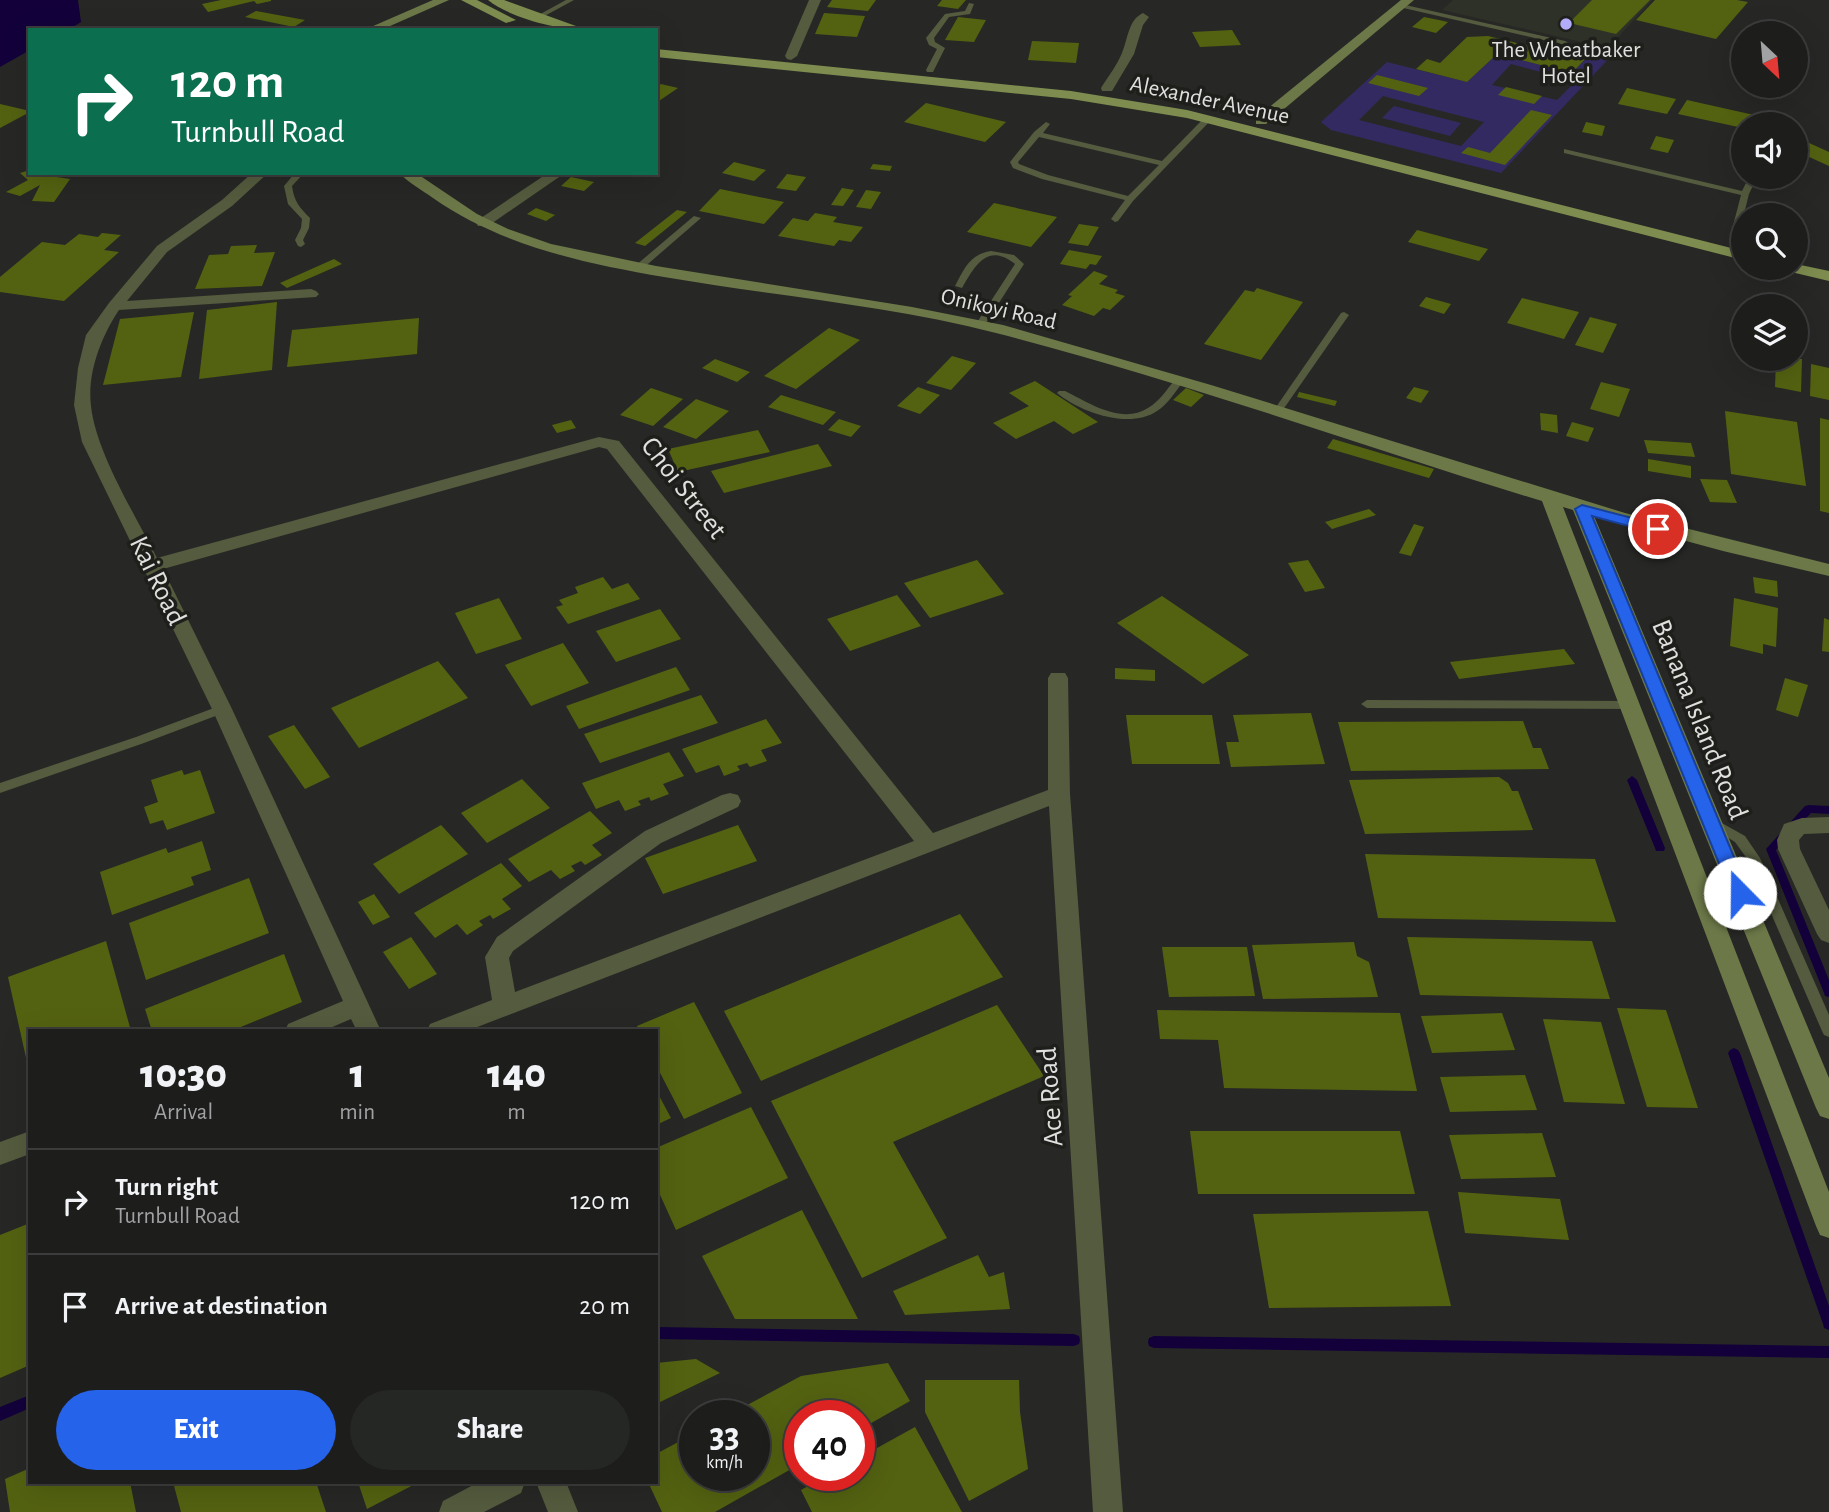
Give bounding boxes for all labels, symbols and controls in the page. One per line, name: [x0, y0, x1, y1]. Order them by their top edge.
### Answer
marker: The Wheatbaker Hotel: [1558, 16, 1574, 32]
north arrow: [1731, 21, 1808, 98]
map controls: [1731, 21, 1808, 371]
place label: The Wheatbaker Hotel: [1492, 39, 1641, 88]
icon: right: [56, 56, 147, 147]
text: 120 m: [171, 58, 284, 107]
street label: Alexander Avenue: [1128, 72, 1291, 129]
button: sound: [1731, 112, 1808, 189]
text: Turnbull Road: [171, 116, 345, 148]
button: search: [1731, 203, 1808, 280]
street label: Onikoyi Road: [939, 285, 1059, 334]
button: layers: [1731, 294, 1808, 371]
street label: Choi Street: [635, 432, 731, 544]
pin: [1628, 499, 1688, 559]
icon: arrive: [1639, 510, 1677, 548]
street label: Kai Road: [124, 532, 191, 630]
street label: Banana Island Road: [1646, 616, 1752, 824]
position arrow: [1703, 856, 1777, 930]
street label: Ace Road: [1034, 1046, 1068, 1148]
text: 10:30: [140, 1053, 227, 1095]
text: 1: [349, 1053, 365, 1095]
text: 140: [487, 1053, 546, 1095]
text: Arrival: [154, 1101, 213, 1124]
text: min: [339, 1101, 375, 1124]
text: m: [507, 1101, 526, 1124]
text: Turn right: [115, 1174, 218, 1200]
icon: right: [56, 1183, 94, 1221]
text: 120 m: [570, 1188, 630, 1214]
text: Turnbull Road: [115, 1205, 240, 1228]
icon: arrive: [56, 1288, 94, 1326]
text: Arrive at destination: [115, 1293, 328, 1319]
text: 20 m: [579, 1293, 630, 1319]
button: Exit: [56, 1390, 336, 1470]
button: Share: [350, 1390, 630, 1470]
speed limit sign: 40: [784, 1400, 875, 1491]
text: 33: [709, 1419, 740, 1454]
text: km/h: [706, 1454, 743, 1472]

